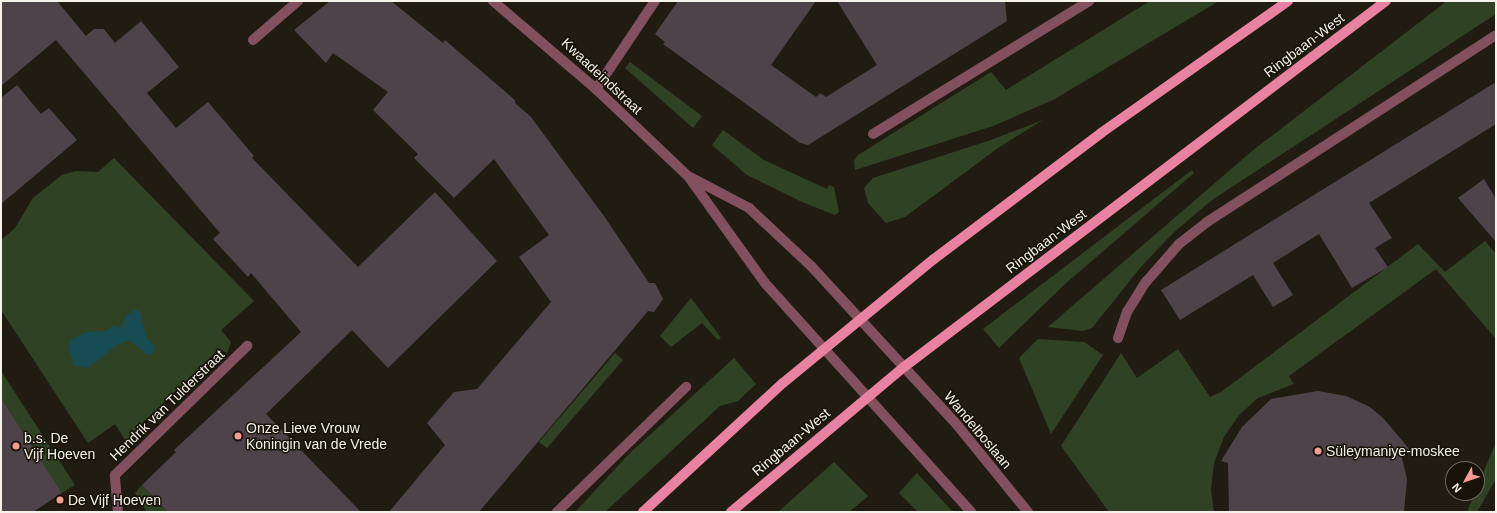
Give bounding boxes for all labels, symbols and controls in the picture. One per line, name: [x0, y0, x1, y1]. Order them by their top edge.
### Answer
street label: Ringbaan-West: [1261, 9, 1347, 81]
street label: Kwaadeindstraat: [558, 34, 646, 118]
street label: Ringbaan-West: [1003, 205, 1089, 277]
street label: Hendrik van Tulderstraat: [106, 346, 228, 464]
street label: Wandelboslaan: [941, 388, 1015, 472]
street label: Ringbaan-West: [749, 405, 833, 479]
place label: Onze Lieve Vrouw Koningin van de Vrede: [246, 420, 387, 452]
place label: b.s. De Vijf Hoeven: [24, 430, 95, 462]
marker: Onze Lieve Vrouw Koningin van de Vrede: [233, 431, 243, 441]
marker: b.s. De Vijf Hoeven: [11, 441, 21, 451]
place label: Süleymaniye-moskee: [1326, 443, 1460, 459]
marker: Süleymaniye-moskee: [1313, 446, 1323, 456]
north arrow: [1445, 461, 1485, 501]
text: N: [1449, 481, 1464, 495]
place label: De Vijf Hoeven: [68, 492, 161, 508]
marker: De Vijf Hoeven: [55, 495, 65, 505]

